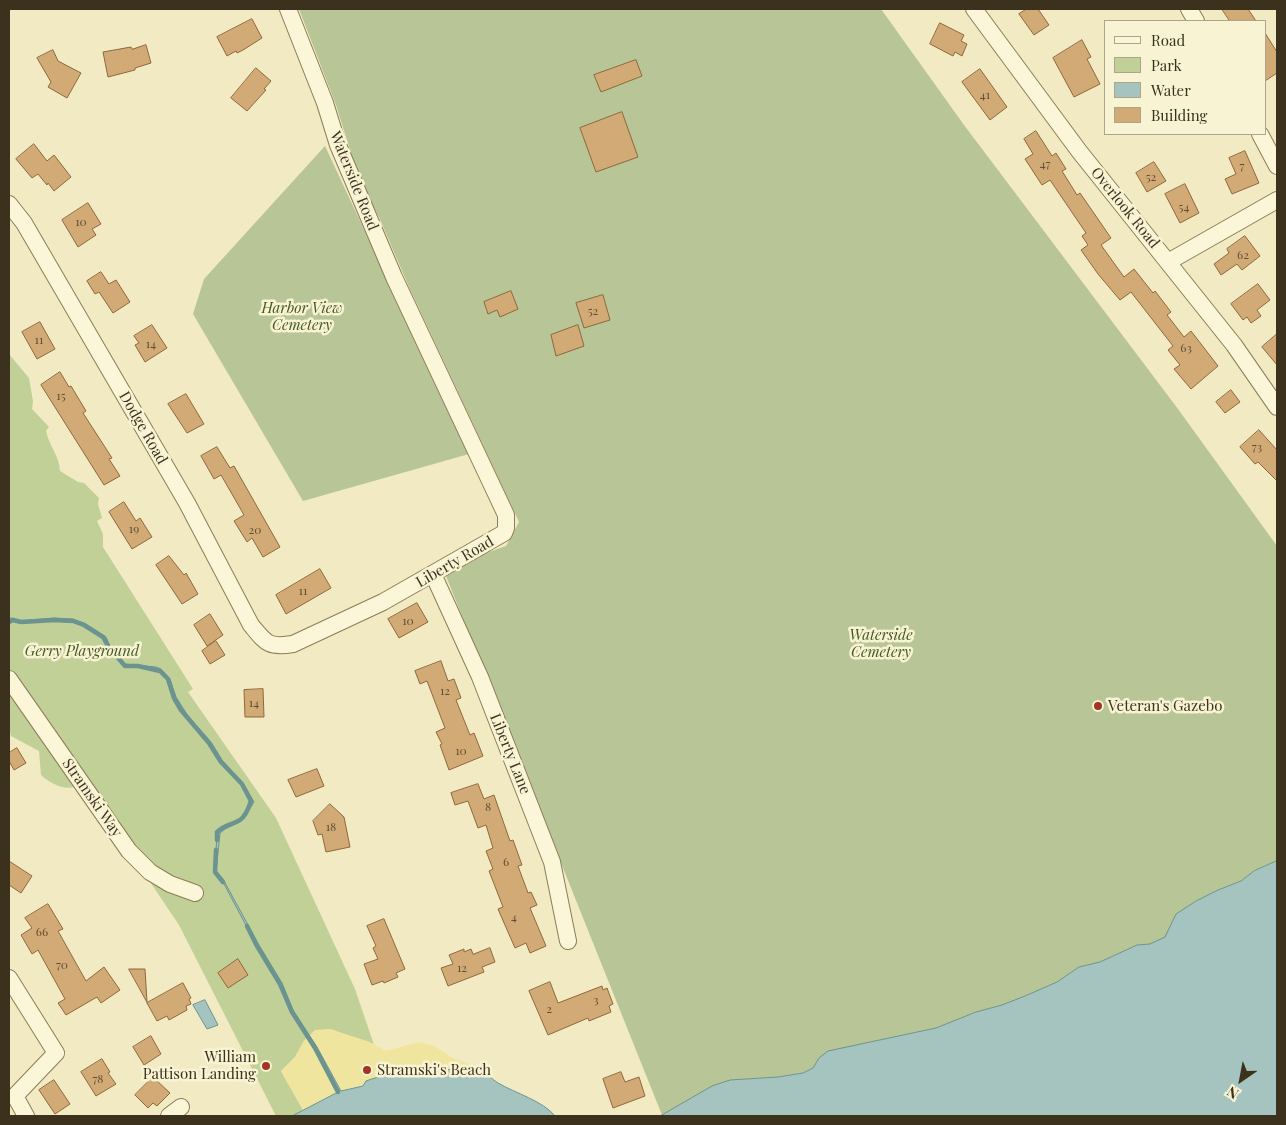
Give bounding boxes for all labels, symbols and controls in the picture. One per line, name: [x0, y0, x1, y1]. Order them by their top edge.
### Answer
legend: [1104, 20, 1266, 135]
text: Road: [1151, 30, 1185, 50]
text: Park: [1151, 55, 1182, 75]
text: Water: [1151, 80, 1191, 100]
house number: 41: [980, 88, 990, 102]
text: Building: [1151, 105, 1207, 125]
street label: Waterside Road: [326, 129, 382, 233]
house number: 47: [1040, 157, 1050, 171]
house number: 7: [1240, 159, 1244, 173]
street label: Overlook Road: [1087, 164, 1163, 252]
house number: 52: [1146, 170, 1156, 184]
house number: 54: [1179, 200, 1189, 214]
house number: 10: [75, 215, 87, 229]
house number: 62: [1237, 248, 1249, 262]
park label: Harbor View Cemetery: [262, 299, 342, 334]
house number: 52: [588, 304, 598, 318]
house number: 11: [35, 333, 43, 347]
house number: 14: [146, 337, 156, 351]
house number: 63: [1180, 341, 1192, 355]
street label: Dodge Road: [115, 388, 171, 468]
house number: 15: [56, 389, 66, 403]
house number: 73: [1252, 440, 1262, 454]
house number: 19: [129, 522, 139, 536]
house number: 20: [249, 523, 261, 537]
street label: Liberty Road: [413, 533, 497, 591]
house number: 11: [299, 584, 307, 598]
house number: 10: [402, 614, 414, 628]
park label: Waterside Cemetery: [849, 626, 913, 661]
park label: Gerry Playground: [25, 642, 139, 660]
house number: 12: [440, 684, 450, 698]
house number: 14: [249, 696, 259, 710]
place label: Veteran's Gazebo: [1108, 697, 1222, 715]
marker: Veteran's Gazebo: [1092, 700, 1104, 712]
street label: Liberty Lane: [486, 711, 534, 797]
house number: 10: [455, 744, 467, 758]
street label: Stramski Way: [58, 755, 126, 841]
house number: 8: [485, 800, 491, 814]
house number: 18: [326, 820, 336, 834]
house number: 6: [503, 855, 509, 869]
house number: 4: [511, 910, 517, 924]
house number: 66: [36, 925, 48, 939]
house number: 70: [56, 958, 68, 972]
house number: 12: [457, 961, 467, 975]
house number: 3: [593, 993, 599, 1007]
house number: 2: [546, 1002, 552, 1016]
place label: William Pattison Landing: [143, 1048, 256, 1083]
north arrow: [1216, 1055, 1266, 1105]
marker: William Pattison Landing: [260, 1060, 272, 1072]
place label: Stramski's Beach: [377, 1061, 491, 1079]
marker: Stramski's Beach: [361, 1064, 373, 1076]
house number: 78: [92, 1072, 104, 1086]
text: N: [1223, 1082, 1242, 1104]

